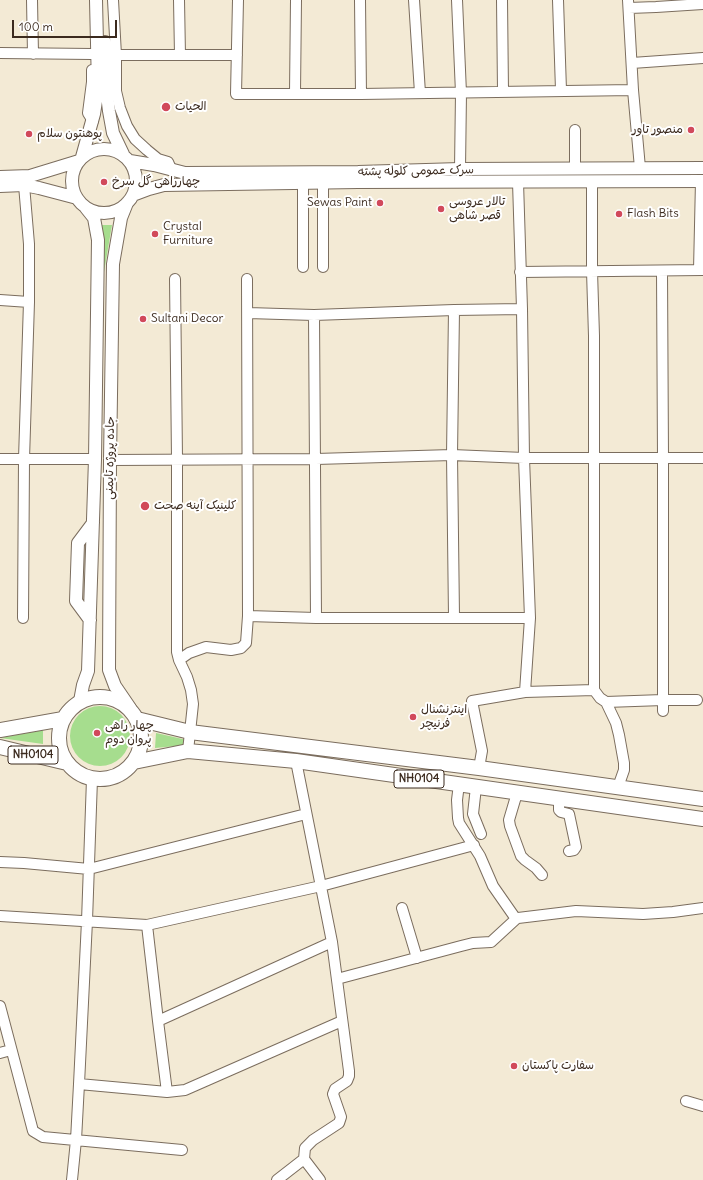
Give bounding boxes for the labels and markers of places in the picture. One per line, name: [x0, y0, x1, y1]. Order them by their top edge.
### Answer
place label: الحیات: [175, 100, 206, 114]
marker: الحیات: [160, 101, 172, 113]
place label: منصور تاور: [632, 123, 683, 137]
marker: منصور تاور: [686, 125, 696, 135]
place label: پوهنتون سلام: [37, 127, 102, 141]
marker: پوهنتون سلام: [24, 129, 34, 139]
place label: چهارراهی گل سرخ: [112, 175, 200, 189]
marker: چهارراهی گل سرخ: [99, 177, 109, 187]
place label: تالار عروسی قصر شاهی: [449, 195, 505, 223]
place label: Sewas Paint: [307, 196, 372, 210]
marker: Sewas Paint: [375, 198, 385, 208]
marker: تالار عروسی قصر شاهی: [436, 204, 446, 214]
place label: Flash Bits: [627, 207, 679, 221]
marker: Flash Bits: [614, 209, 624, 219]
place label: Crystal Furniture: [163, 220, 213, 248]
marker: Crystal Furniture: [150, 229, 160, 239]
place label: Sultani Decor: [151, 312, 223, 326]
marker: Sultani Decor: [138, 314, 148, 324]
place label: کلینیک آینه صحت: [154, 499, 236, 513]
marker: کلینیک آینه صحت: [139, 500, 151, 512]
place label: اینترنشنال فرنیچر: [421, 703, 467, 731]
marker: اینترنشنال فرنیچر: [408, 712, 418, 722]
place label: چهار راهی پروان دوم: [105, 719, 154, 747]
marker: چهار راهی پروان دوم: [92, 728, 102, 738]
place label: سفارت پاکستان: [522, 1059, 594, 1073]
marker: سفارت پاکستان: [509, 1061, 519, 1071]

